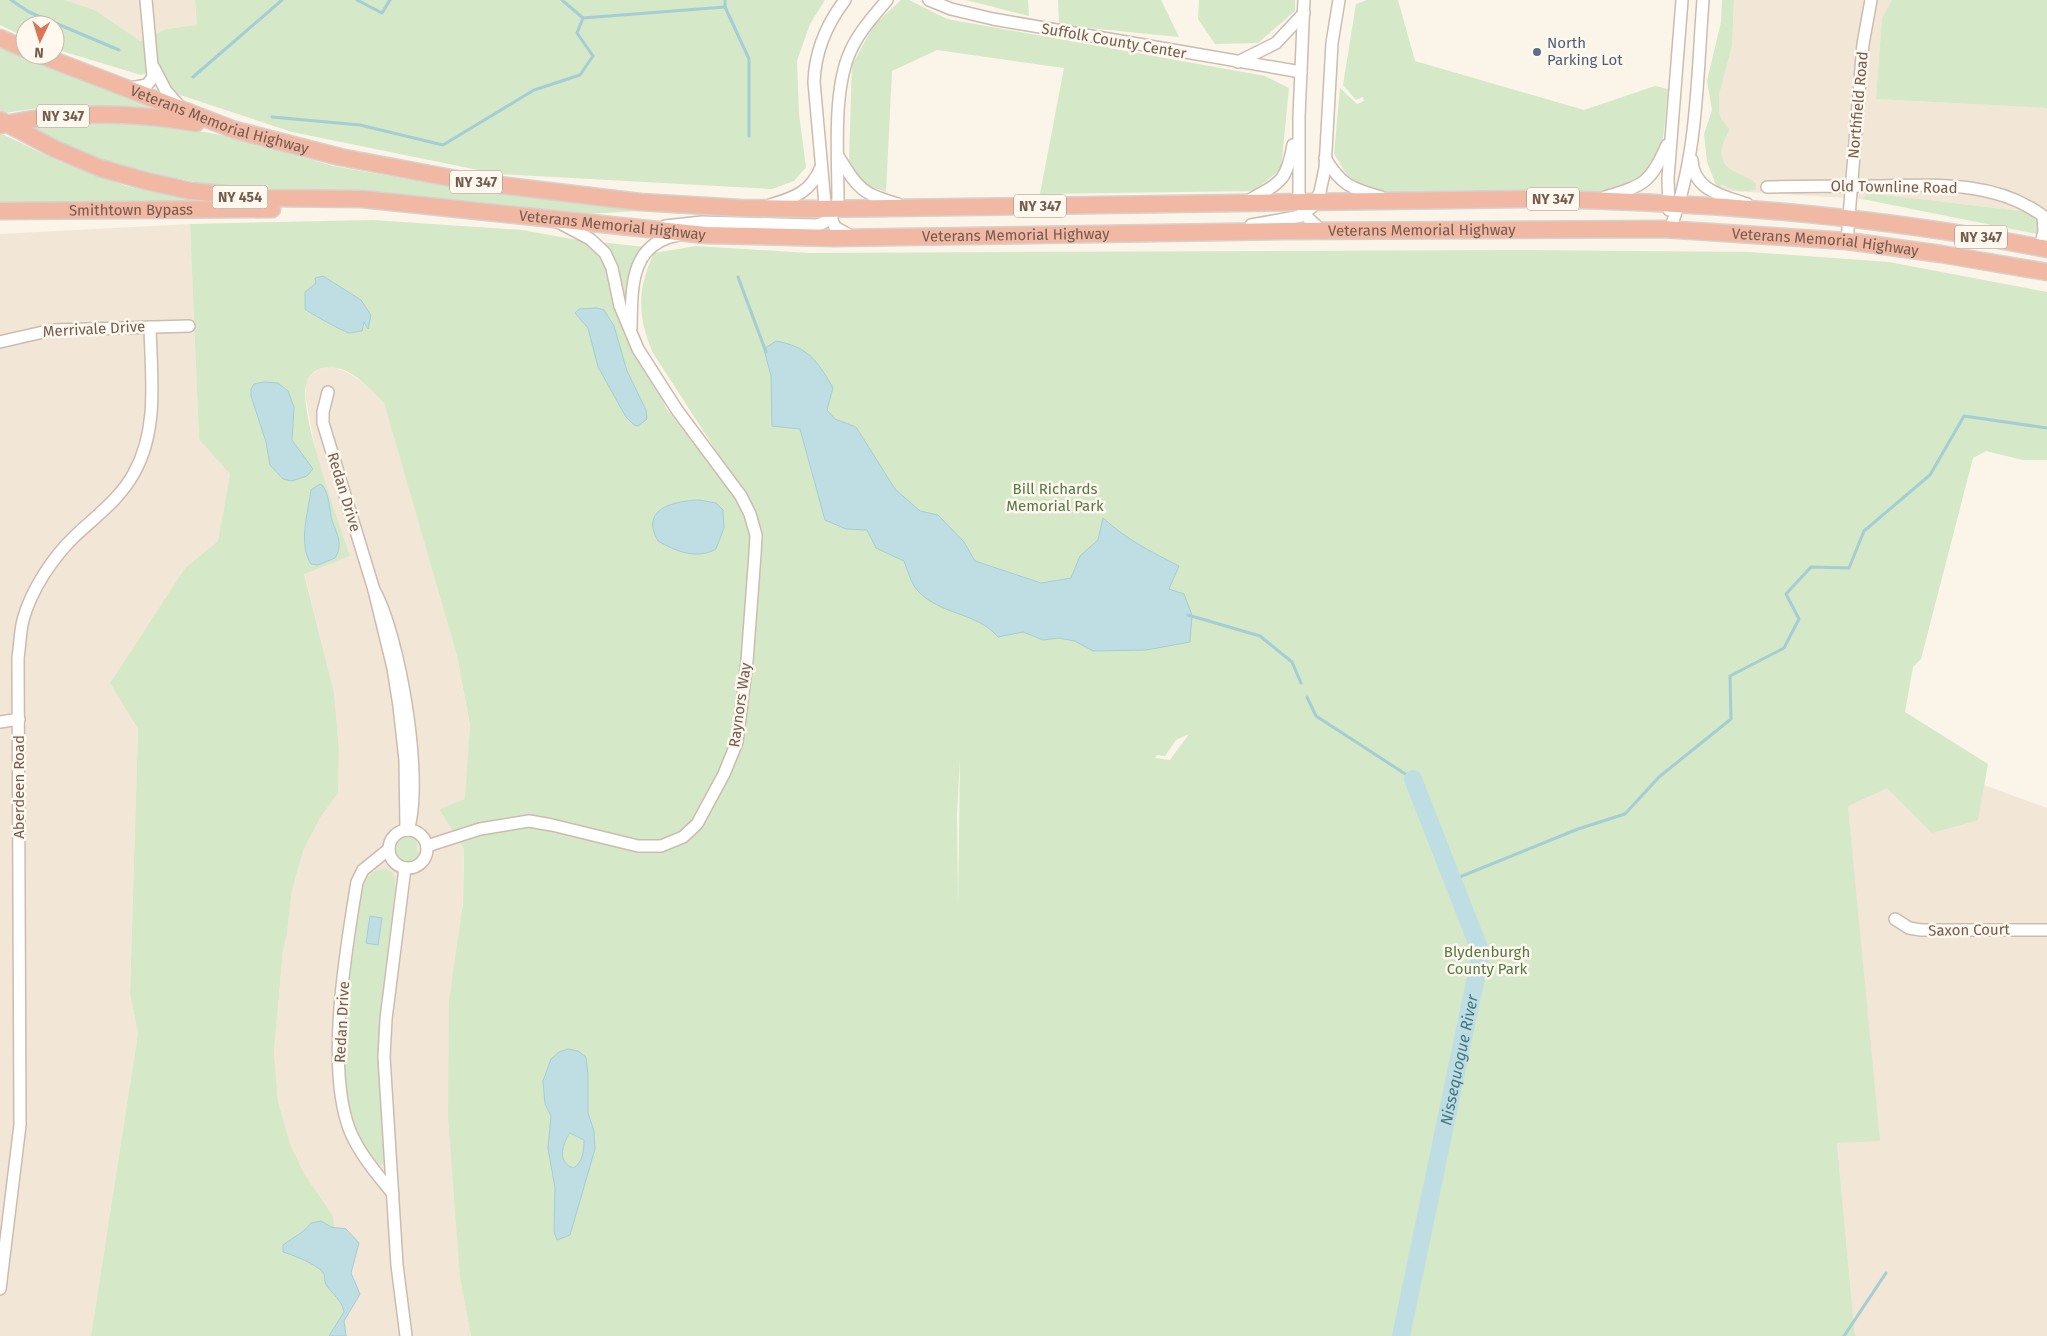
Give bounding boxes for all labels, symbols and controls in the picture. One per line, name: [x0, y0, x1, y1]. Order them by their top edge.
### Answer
north arrow: [15, 15, 65, 65]
street label: Suffolk County Center: [1040, 19, 1188, 63]
place label: North Parking Lot: [1547, 34, 1623, 69]
text: N: [34, 44, 44, 61]
marker: North Parking Lot: [1531, 46, 1543, 58]
street label: Northfield Road: [1844, 51, 1872, 159]
street label: Veterans Memorial Highway: [127, 81, 311, 158]
road number: NY 347: [37, 104, 89, 128]
road number: NY 347: [450, 170, 502, 193]
street label: Old Townline Road: [1830, 177, 1958, 197]
road number: NY 454: [212, 186, 268, 208]
road number: NY 347: [1527, 188, 1579, 210]
road number: NY 347: [1014, 195, 1066, 218]
street label: Smithtown Bypass: [69, 201, 193, 219]
street label: Veterans Memorial Highway: [518, 206, 707, 244]
street label: Veterans Memorial Highway: [1328, 221, 1516, 240]
street label: Veterans Memorial Highway: [922, 225, 1110, 246]
street label: Veterans Memorial Highway: [1731, 225, 1920, 260]
road number: NY 347: [1955, 226, 2007, 248]
street label: Merrivale Drive: [42, 317, 146, 341]
street label: Redan Drive: [323, 450, 365, 534]
park label: Bill Richards Memorial Park: [1006, 480, 1104, 515]
street label: Raynors Way: [725, 661, 755, 749]
street label: Aberdeen Road: [10, 735, 28, 839]
street label: Saxon Court: [1928, 920, 2011, 940]
park label: Blydenburgh County Park: [1444, 943, 1530, 978]
street label: Redan Drive: [331, 981, 353, 1063]
water label: Nissequogue River: [1436, 992, 1482, 1127]

